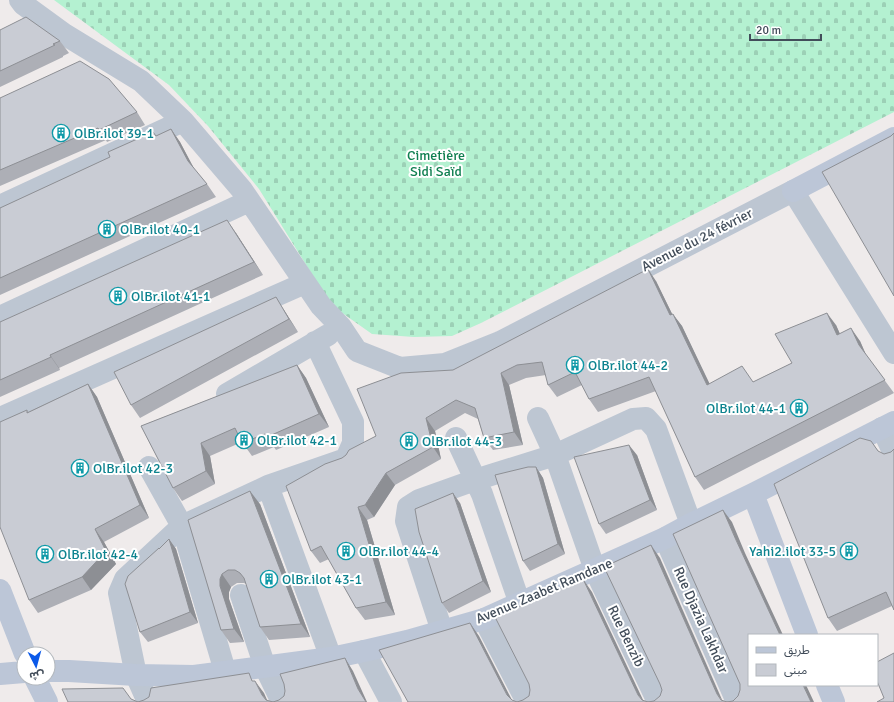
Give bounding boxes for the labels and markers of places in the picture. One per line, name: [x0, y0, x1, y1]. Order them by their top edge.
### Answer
building icon: OlBr.ilot 39-1: [51, 123, 71, 143]
place label: OlBr.ilot 39-1: [74, 125, 154, 142]
building icon: OlBr.ilot 40-1: [97, 219, 117, 239]
place label: OlBr.ilot 40-1: [120, 221, 200, 238]
building icon: OlBr.ilot 41-1: [108, 286, 128, 306]
place label: OlBr.ilot 41-1: [131, 288, 210, 305]
building icon: OlBr.ilot 44-2: [565, 355, 585, 375]
place label: OlBr.ilot 44-2: [588, 357, 668, 374]
building icon: OlBr.ilot 44-1: [789, 398, 809, 418]
place label: OlBr.ilot 44-1: [706, 400, 786, 417]
building icon: OlBr.ilot 42-1: [234, 430, 254, 450]
building icon: OlBr.ilot 44-3: [399, 431, 419, 451]
place label: OlBr.ilot 42-1: [257, 432, 337, 449]
place label: OlBr.ilot 44-3: [422, 433, 502, 450]
building icon: OlBr.ilot 42-3: [70, 458, 90, 478]
place label: OlBr.ilot 42-3: [93, 460, 173, 477]
building icon: OlBr.ilot 44-4: [336, 541, 356, 561]
building icon: Yahi2.ilot 33-5: [839, 541, 859, 561]
place label: OlBr.ilot 44-4: [359, 543, 439, 560]
place label: Yahi2.ilot 33-5: [749, 543, 836, 560]
building icon: OlBr.ilot 42-4: [35, 544, 55, 564]
place label: OlBr.ilot 42-4: [58, 546, 138, 563]
building icon: OlBr.ilot 43-1: [259, 569, 279, 589]
place label: OlBr.ilot 43-1: [282, 571, 362, 588]

